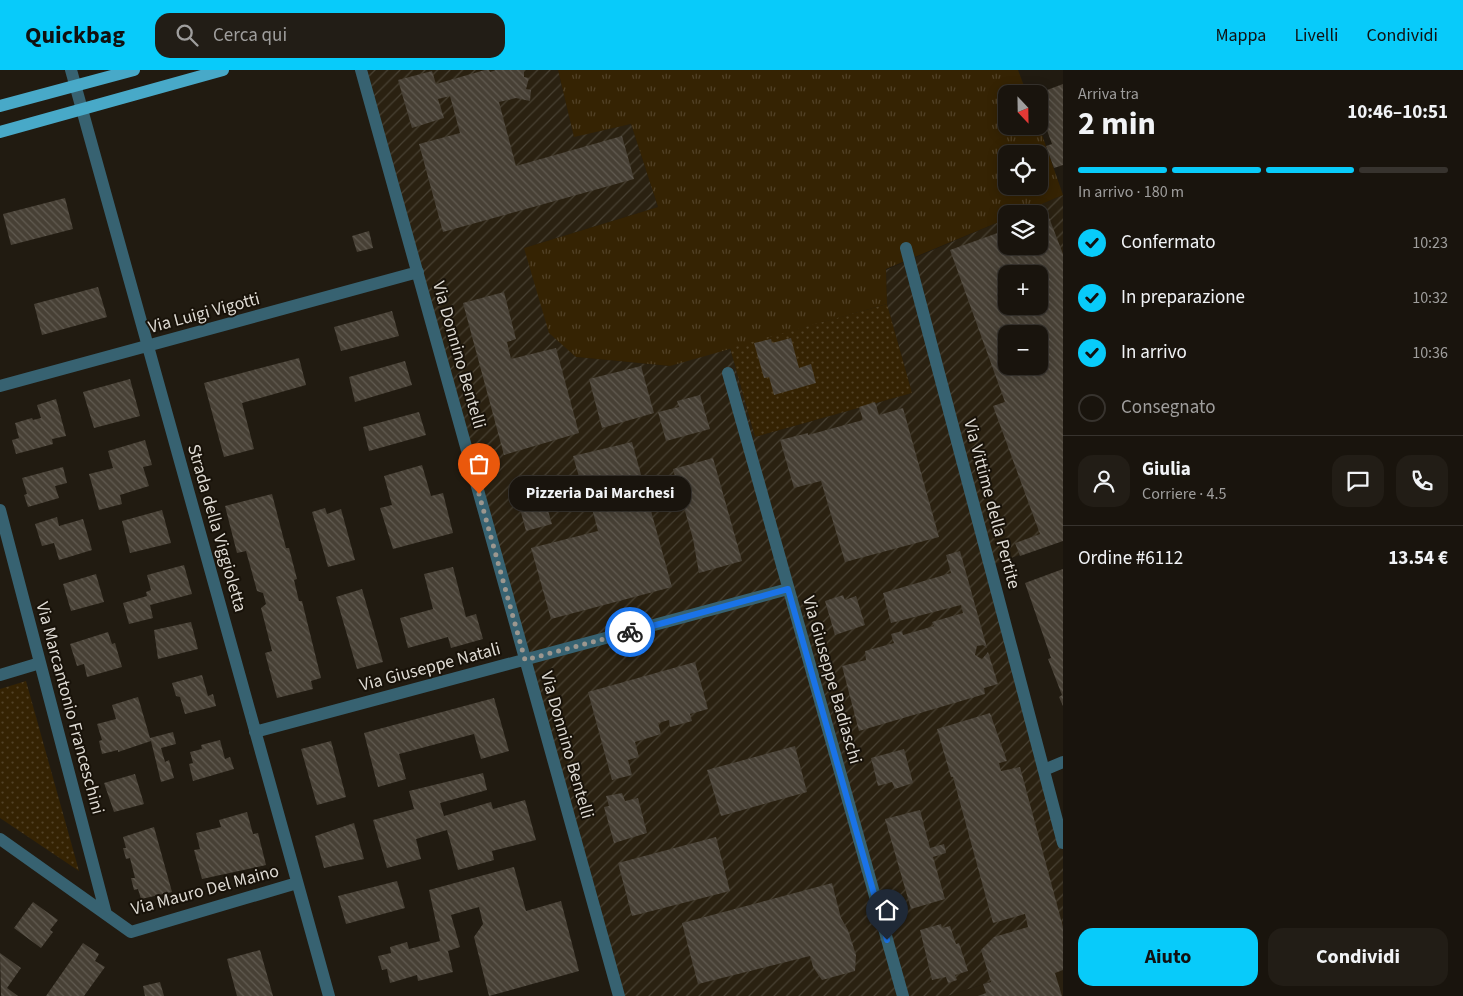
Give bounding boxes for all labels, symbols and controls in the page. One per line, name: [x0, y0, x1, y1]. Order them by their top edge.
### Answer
search box: [155, 13, 505, 58]
text: Quickbag: [25, 18, 125, 53]
icon: search: [173, 21, 201, 49]
text: Cerca qui: [213, 22, 287, 49]
text: Mappa: [1215, 23, 1266, 48]
text: Livelli: [1294, 23, 1338, 48]
text: Condividi: [1366, 23, 1438, 48]
text: Arriva tra: [1078, 83, 1139, 105]
north arrow: [998, 85, 1048, 135]
map controls: [998, 85, 1048, 375]
text: 10:46–10:51: [1347, 99, 1448, 126]
text: 2 min: [1078, 101, 1156, 147]
button: locate: [998, 145, 1048, 195]
text: In arrivo · 180 m: [1078, 181, 1184, 203]
button: layers: [998, 205, 1048, 255]
icon: check: [1078, 229, 1106, 257]
text: Confermato: [1121, 229, 1215, 256]
text: 10:23: [1412, 232, 1448, 254]
button: +: [998, 265, 1048, 315]
street label: Via Donnino Bentelli: [426, 278, 492, 432]
icon: check: [1078, 284, 1106, 312]
text: In preparazione: [1121, 284, 1245, 311]
street label: Via Luigi Vigotti: [145, 286, 263, 340]
text: 10:32: [1412, 287, 1448, 309]
button: −: [998, 325, 1048, 375]
icon: check: [1078, 339, 1106, 367]
text: In arrivo: [1121, 339, 1187, 366]
text: 10:36: [1412, 342, 1448, 364]
text: Consegnato: [1121, 394, 1215, 421]
street label: Via Vittime della Pertite: [957, 416, 1027, 592]
street label: Strada della Viggioletta: [181, 441, 253, 615]
pin: [458, 443, 500, 494]
icon: bag: [465, 450, 493, 478]
button: person: [1078, 455, 1130, 507]
button: chat: [1332, 455, 1384, 507]
button: phone: [1396, 455, 1448, 507]
text: Giulia: [1142, 456, 1191, 483]
callout: Pizzeria Dai Marchesi: [509, 476, 692, 512]
text: Pizzeria Dai Marchesi: [526, 482, 674, 504]
text: Corriere · 4.5: [1142, 483, 1226, 505]
text: Ordine #6112: [1078, 545, 1183, 572]
text: 13.54 €: [1388, 545, 1448, 572]
street label: Via Giuseppe Badiaschi: [796, 593, 868, 767]
street label: Via Marcantonio Franceschini: [30, 599, 110, 817]
courier: [605, 607, 655, 657]
icon: bike: [616, 618, 644, 646]
street label: Via Giuseppe Natali: [357, 636, 503, 698]
street label: Via Donnino Bentelli: [534, 668, 600, 822]
street label: Via Mauro Del Maino: [128, 858, 282, 922]
pin: [866, 889, 908, 940]
icon: home: [873, 896, 901, 924]
button: Aiuto: [1078, 928, 1258, 986]
button: Condividi: [1268, 928, 1448, 986]

